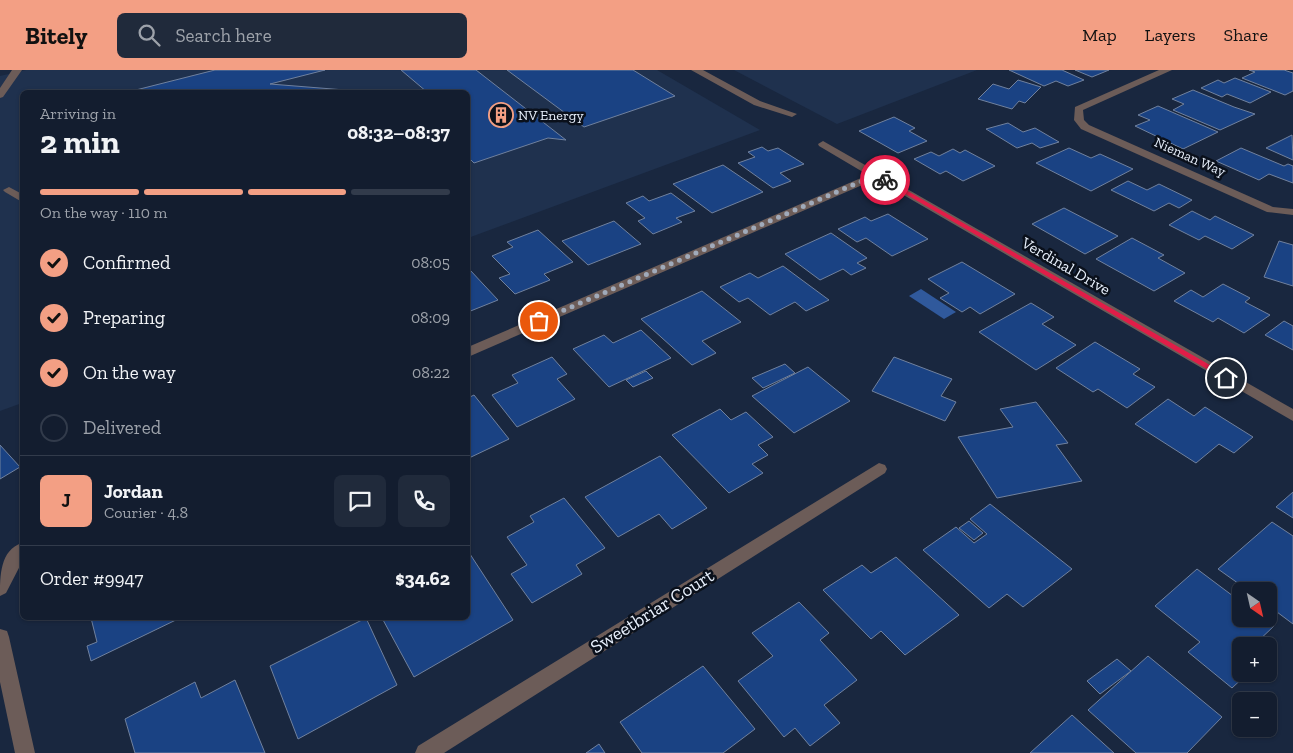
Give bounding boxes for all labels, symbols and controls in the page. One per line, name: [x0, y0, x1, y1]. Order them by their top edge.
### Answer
search box: [117, 13, 467, 58]
text: Bitely: [25, 21, 87, 50]
icon: search: [135, 21, 163, 49]
text: Search here: [175, 24, 272, 47]
text: Map: [1082, 24, 1117, 46]
text: Layers: [1145, 24, 1196, 46]
text: Share: [1224, 24, 1268, 46]
building icon: NV Energy: [488, 102, 514, 128]
text: Arriving in: [40, 104, 116, 123]
place label: NV Energy: [518, 107, 584, 124]
text: 08:32–08:37: [347, 121, 450, 144]
text: 2 min: [40, 123, 120, 161]
street label: Nieman Way: [1152, 134, 1229, 181]
courier: [860, 155, 910, 205]
icon: bike: [871, 166, 899, 194]
text: On the way · 110 m: [40, 203, 167, 222]
street label: Verdinal Drive: [1017, 232, 1114, 299]
icon: check: [40, 249, 68, 277]
text: Confirmed: [83, 251, 170, 274]
text: 08:05: [411, 253, 450, 272]
pin: [518, 300, 560, 342]
icon: check: [40, 304, 68, 332]
text: Preparing: [83, 306, 165, 329]
icon: bag: [525, 307, 553, 335]
text: 08:09: [411, 308, 450, 327]
pin: [1205, 357, 1247, 399]
icon: check: [40, 359, 68, 387]
text: On the way: [83, 361, 176, 384]
text: 08:22: [412, 363, 450, 382]
icon: home: [1212, 364, 1240, 392]
text: Delivered: [83, 416, 161, 439]
button: chat: [334, 475, 386, 527]
button: phone: [398, 475, 450, 527]
text: Jordan: [104, 480, 163, 503]
text: J: [61, 489, 71, 512]
text: Courier · 4.8: [104, 503, 188, 522]
street label: Sweetbriar Court: [586, 564, 718, 658]
text: Order #9947: [40, 567, 143, 590]
text: $34.62: [395, 567, 450, 590]
north arrow: [1232, 582, 1278, 628]
map controls: [1232, 582, 1277, 737]
button: +: [1232, 637, 1277, 682]
button: −: [1232, 692, 1277, 737]

